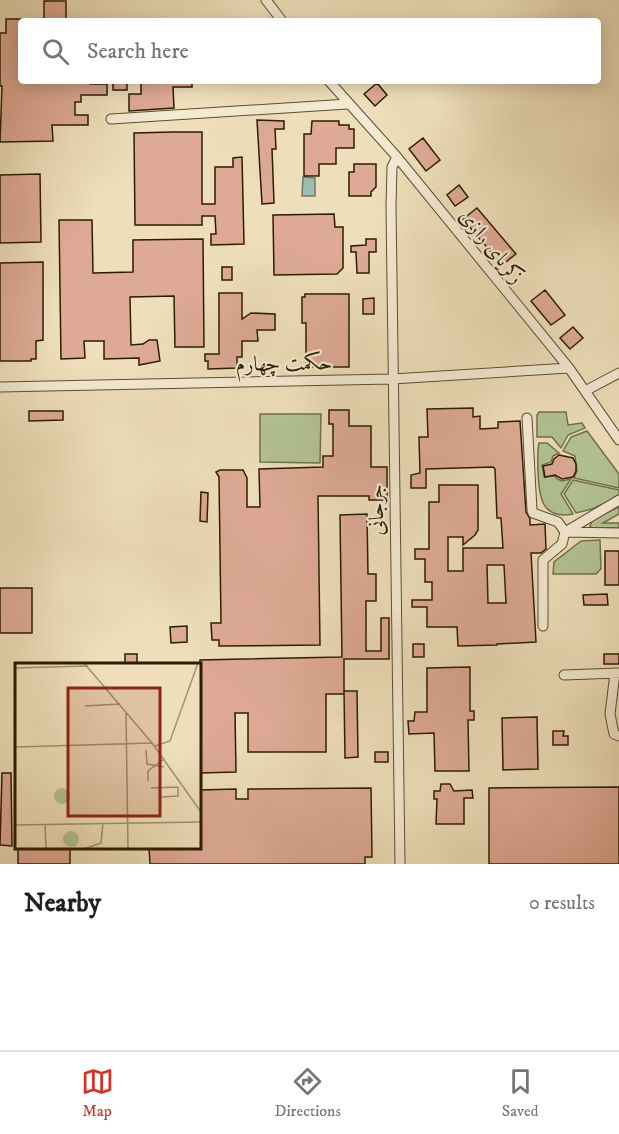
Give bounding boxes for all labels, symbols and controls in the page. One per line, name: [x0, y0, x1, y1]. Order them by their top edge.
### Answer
search box: [18, 18, 601, 84]
icon: search: [39, 35, 72, 68]
text: Search here: [87, 38, 189, 65]
street label: زکریای رازی: [453, 204, 529, 289]
street label: حکمت چهارم: [235, 350, 333, 382]
street label: جرجانی: [364, 484, 390, 536]
inset map: [15, 663, 201, 849]
text: Nearby: [24, 887, 101, 920]
text: 0 results: [529, 891, 595, 916]
tab: Map: [81, 1065, 114, 1121]
tab: Directions: [275, 1065, 341, 1121]
tab: Saved: [502, 1065, 539, 1121]

